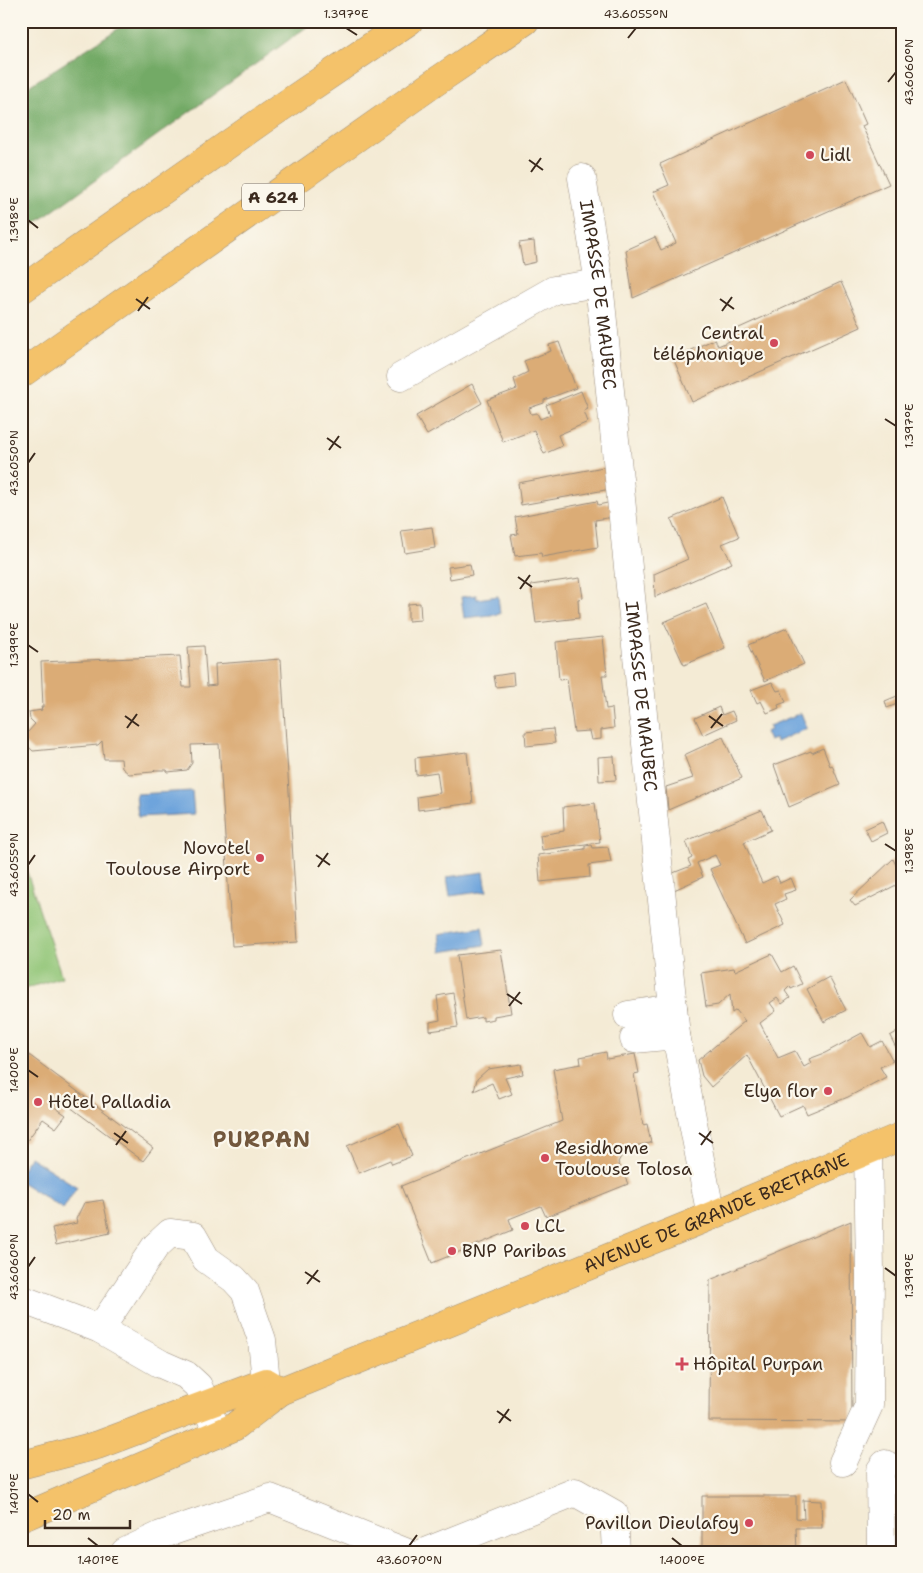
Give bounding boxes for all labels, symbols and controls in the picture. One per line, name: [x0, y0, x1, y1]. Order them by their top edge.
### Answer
text: 1.397°E: [324, 6, 368, 22]
text: 43.6055°N: [604, 6, 668, 22]
text: 43.6060°N: [901, 39, 917, 105]
place label: Lidl: [820, 143, 852, 167]
marker: Lidl: [804, 149, 816, 161]
road number: A 624: [242, 183, 304, 210]
text: 1.398°E: [6, 197, 22, 243]
street label: IMPASSE DE MAUBEC: [574, 198, 622, 391]
place label: Central téléphonique: [653, 321, 765, 366]
marker: Central téléphonique: [768, 337, 780, 349]
text: 1.397°E: [901, 404, 917, 448]
text: 43.6050°N: [6, 430, 22, 496]
street label: IMPASSE DE MAUBEC: [620, 600, 663, 793]
text: 1.399°E: [6, 622, 22, 668]
text: 1.398°E: [901, 828, 917, 874]
text: 43.6055°N: [6, 833, 22, 897]
place label: Novotel Toulouse Airport: [106, 836, 251, 881]
marker: Novotel Toulouse Airport: [254, 852, 266, 864]
text: 1.400°E: [6, 1047, 22, 1093]
place label: Elya flor: [744, 1079, 818, 1103]
marker: Elya flor: [822, 1085, 834, 1097]
place label: Hôtel Palladia: [48, 1090, 171, 1114]
marker: Hôtel Palladia: [32, 1096, 44, 1108]
district label: PURPAN: [213, 1125, 311, 1154]
place label: Residhome Toulouse Tolosa: [555, 1136, 692, 1181]
street label: AVENUE DE GRANDE BRETAGNE: [580, 1147, 853, 1279]
marker: Residhome Toulouse Tolosa: [539, 1152, 551, 1164]
place label: LCL: [535, 1214, 565, 1238]
marker: LCL: [519, 1220, 531, 1232]
text: 43.6060°N: [6, 1234, 22, 1300]
place label: BNP Paribas: [462, 1239, 567, 1263]
marker: BNP Paribas: [446, 1245, 458, 1257]
text: 1.399°E: [901, 1253, 917, 1299]
place label: Hôpital Purpan: [693, 1352, 823, 1376]
marker: Hôpital Purpan: [675, 1357, 689, 1371]
text: 1.401°E: [6, 1473, 22, 1515]
scale bar: [45, 1498, 130, 1530]
text: 20 m: [52, 1505, 91, 1525]
place label: Pavillon Dieulafoy: [585, 1511, 739, 1535]
marker: Pavillon Dieulafoy: [743, 1517, 755, 1529]
text: 1.401°E: [77, 1552, 119, 1568]
text: 43.6070°N: [376, 1552, 442, 1568]
text: 1.400°E: [659, 1552, 705, 1568]

